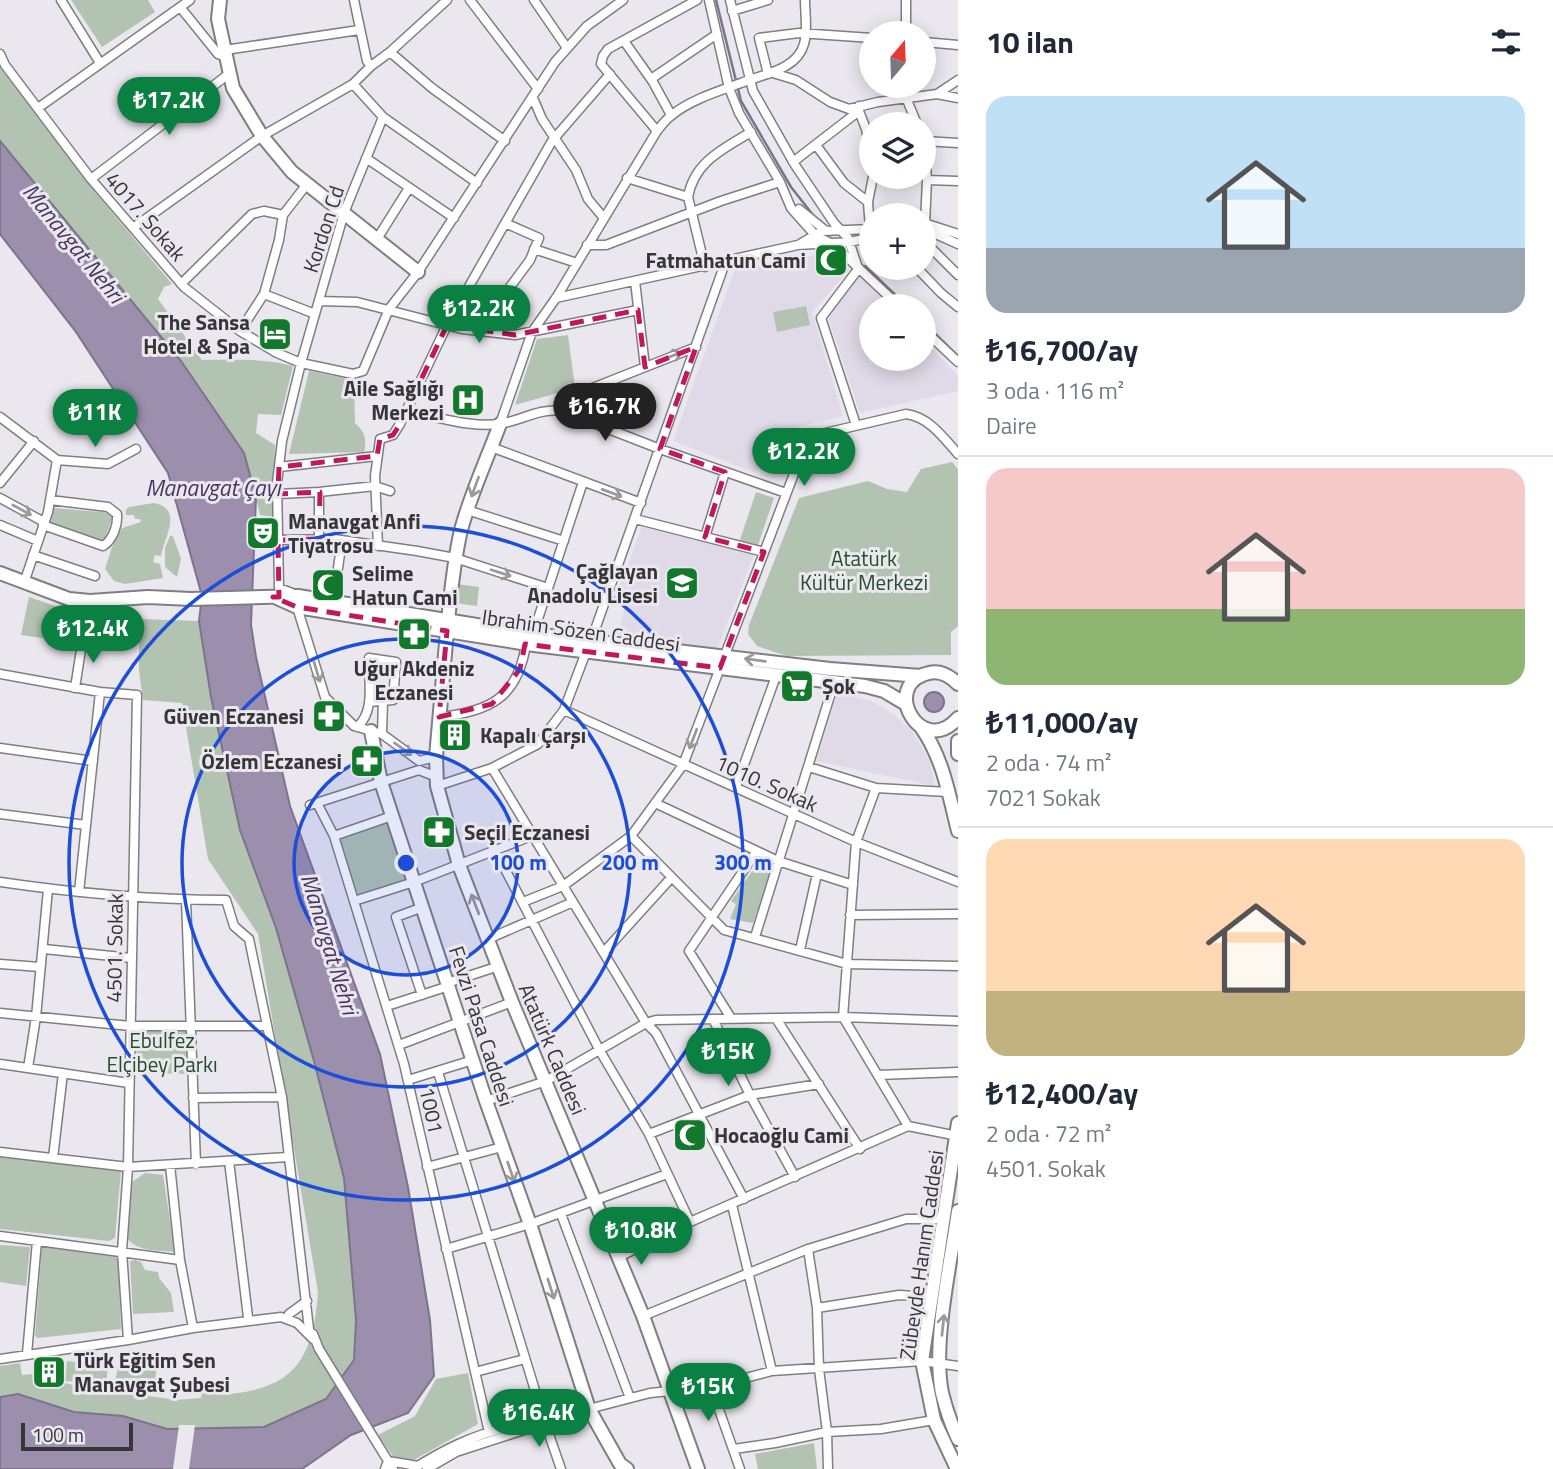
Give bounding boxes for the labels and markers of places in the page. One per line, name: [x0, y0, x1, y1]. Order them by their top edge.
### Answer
pin: ₺17.2K: [112, 78, 226, 137]
mosque icon: Fatmahatun Cami: [812, 241, 850, 279]
place label: Fatmahatun Cami: [645, 244, 806, 276]
pin: ₺12.2K: [422, 286, 536, 345]
place label: The Sansa Hotel & Spa: [143, 306, 250, 362]
hotel icon: The Sansa Hotel & Spa: [256, 315, 294, 353]
place label: Aile Sağlığı Merkezi: [344, 372, 444, 428]
hospital icon: Aile Sağlığı Merkezi: [449, 381, 487, 419]
pin: ₺16.7K: [548, 384, 662, 443]
pin: ₺11K: [54, 390, 136, 449]
pin: ₺12.2K: [747, 428, 861, 488]
place label: Manavgat Anfi Tiyatrosu: [288, 505, 421, 561]
theatre icon: Manavgat Anfi Tiyatrosu: [244, 514, 282, 552]
place label: Çağlayan Anadolu Lisesi: [527, 555, 658, 611]
place label: Selime Hatun Cami: [352, 557, 458, 613]
school or university icon: Çağlayan Anadolu Lisesi: [663, 564, 701, 602]
mosque icon: Selime Hatun Cami: [309, 566, 347, 604]
pin: ₺12.4K: [36, 606, 150, 665]
pharmacy icon: Uğur Akdeniz Eczanesi: [395, 615, 433, 653]
place label: Uğur Akdeniz Eczanesi: [354, 652, 474, 708]
supermarket icon: Şok: [778, 667, 816, 705]
place label: Şok: [822, 670, 856, 702]
pharmacy icon: Güven Eczanesi: [310, 697, 348, 735]
place label: Güven Eczanesi: [164, 700, 304, 732]
building icon: Kapalı Çarşı: [436, 716, 474, 754]
place label: Kapalı Çarşı: [480, 719, 586, 751]
pharmacy icon: Özlem Eczanesi: [348, 742, 386, 780]
place label: Özlem Eczanesi: [201, 745, 342, 777]
pharmacy icon: Seçil Eczanesi: [420, 813, 458, 851]
place label: Seçil Eczanesi: [464, 816, 590, 848]
centre of rings: [394, 851, 418, 875]
pin: ₺15K: [687, 1028, 769, 1088]
mosque icon: Hocaoğlu Cami: [671, 1116, 709, 1154]
place label: Hocaoğlu Cami: [714, 1119, 849, 1151]
pin: ₺10.8K: [584, 1208, 698, 1267]
place label: Türk Eğitim Sen Manavgat Şubesi: [74, 1344, 230, 1400]
building icon: Türk Eğitim Sen Manavgat Şubesi: [30, 1353, 68, 1391]
pin: ₺15K: [667, 1364, 749, 1423]
pin: ₺16.4K: [482, 1390, 596, 1449]

